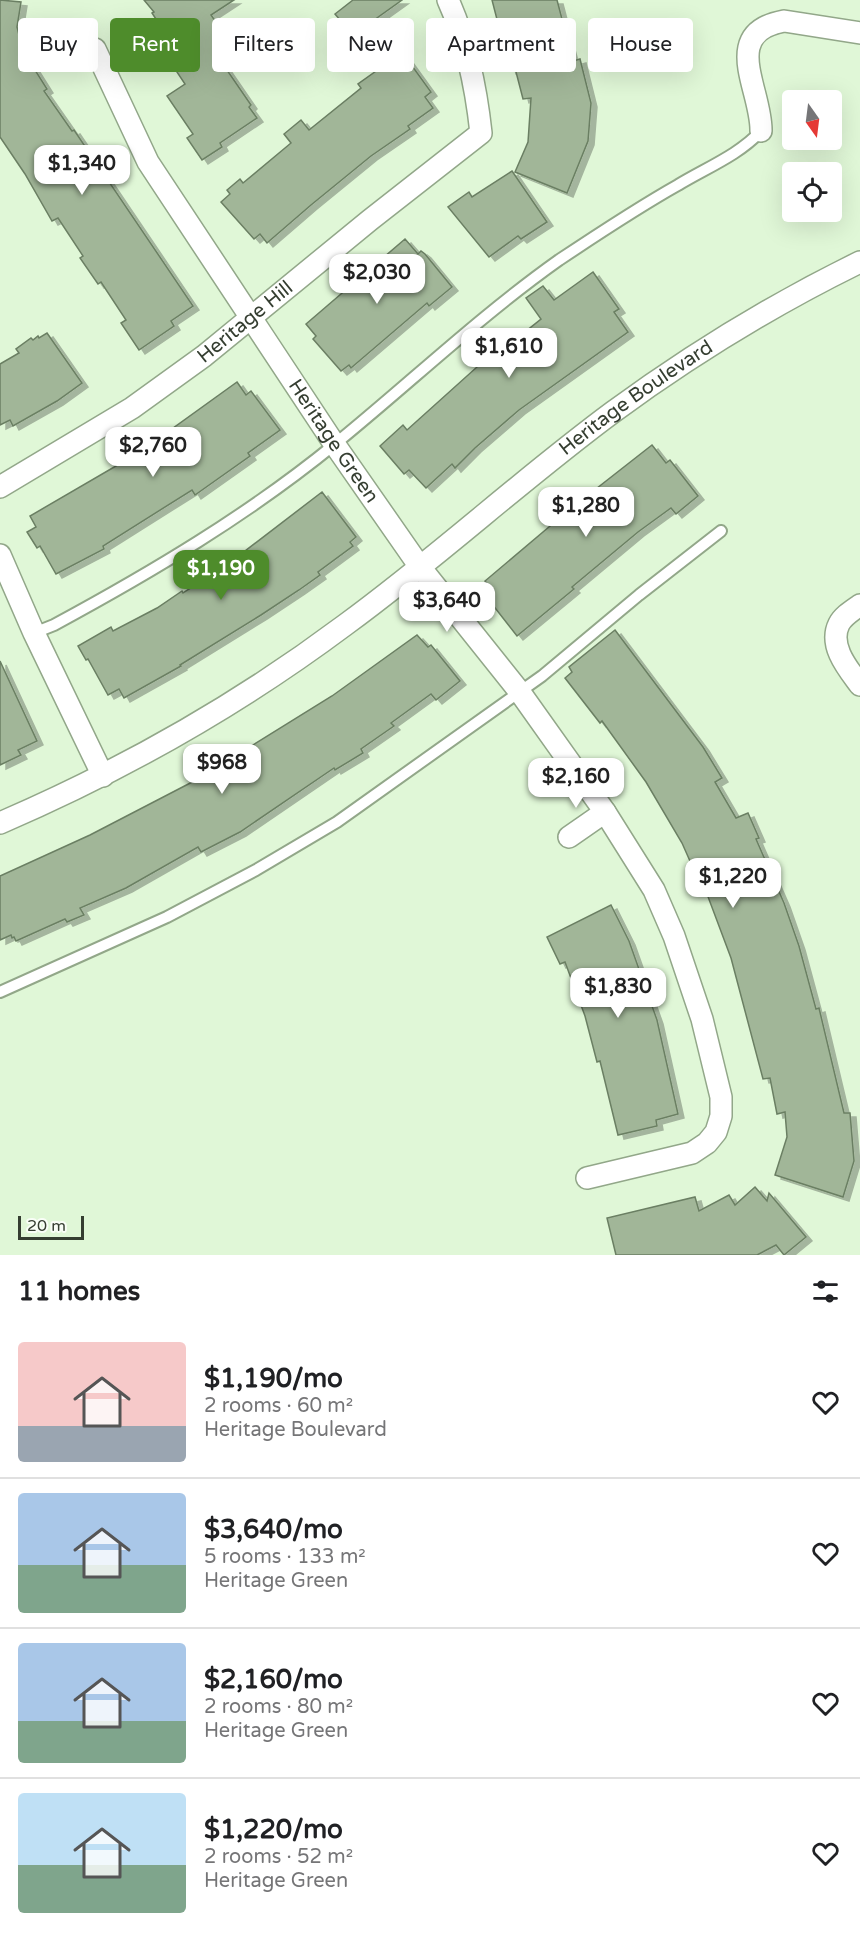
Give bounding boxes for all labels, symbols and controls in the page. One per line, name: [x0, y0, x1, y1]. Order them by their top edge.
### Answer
chip: Buy: [18, 18, 98, 72]
chip: Rent: [110, 18, 200, 72]
chip: Filters: [212, 18, 315, 72]
chip: New: [327, 18, 414, 72]
chip: Apartment: [426, 18, 576, 72]
chip: House: [588, 18, 693, 72]
north arrow: [782, 90, 842, 150]
map controls: [782, 90, 842, 222]
pin: $1,340: [33, 145, 131, 196]
text: $1,340: [48, 152, 116, 176]
button: locate: [782, 162, 842, 222]
pin: $2,030: [328, 254, 426, 305]
text: $2,030: [343, 261, 411, 285]
street label: Heritage Hill: [193, 276, 298, 368]
pin: $1,610: [460, 328, 558, 379]
text: $1,610: [475, 335, 543, 359]
street label: Heritage Boulevard: [554, 335, 717, 461]
street label: Heritage Green: [283, 375, 384, 508]
pin: $2,760: [104, 427, 202, 478]
text: $2,760: [119, 434, 187, 458]
pin: $1,280: [537, 487, 635, 538]
text: $1,280: [552, 494, 620, 518]
pin: $1,190: [172, 550, 270, 601]
text: $1,190: [187, 557, 255, 581]
pin: $3,640: [398, 582, 496, 633]
text: $3,640: [413, 589, 481, 613]
pin: $968: [186, 744, 258, 795]
text: $968: [197, 751, 247, 775]
pin: $2,160: [527, 758, 625, 809]
text: $2,160: [542, 765, 610, 789]
pin: $1,220: [684, 858, 782, 909]
text: $1,220: [699, 865, 767, 889]
pin: $1,830: [569, 968, 667, 1019]
text: $1,830: [584, 975, 652, 999]
scale bar: [18, 1213, 84, 1240]
text: 20 m: [27, 1216, 66, 1236]
icon: filters: [809, 1275, 842, 1308]
text: 11 homes: [18, 1276, 140, 1307]
text: $1,190/mo: [204, 1363, 343, 1394]
icon: home: [66, 1366, 138, 1438]
icon: heart: [809, 1386, 842, 1419]
text: 2 rooms · 60 m²: [204, 1394, 353, 1418]
text: Heritage Boulevard: [204, 1418, 387, 1442]
text: $3,640/mo: [204, 1514, 343, 1545]
icon: home: [66, 1517, 138, 1589]
icon: heart: [809, 1537, 842, 1570]
text: 5 rooms · 133 m²: [204, 1545, 366, 1569]
text: Heritage Green: [204, 1569, 348, 1593]
text: $2,160/mo: [204, 1664, 343, 1695]
icon: home: [66, 1667, 138, 1739]
icon: heart: [809, 1687, 842, 1720]
text: 2 rooms · 80 m²: [204, 1695, 353, 1719]
text: Heritage Green: [204, 1719, 348, 1743]
text: $1,220/mo: [204, 1814, 343, 1845]
icon: home: [66, 1817, 138, 1889]
icon: heart: [809, 1837, 842, 1870]
text: 2 rooms · 52 m²: [204, 1845, 353, 1869]
text: Heritage Green: [204, 1869, 348, 1893]

